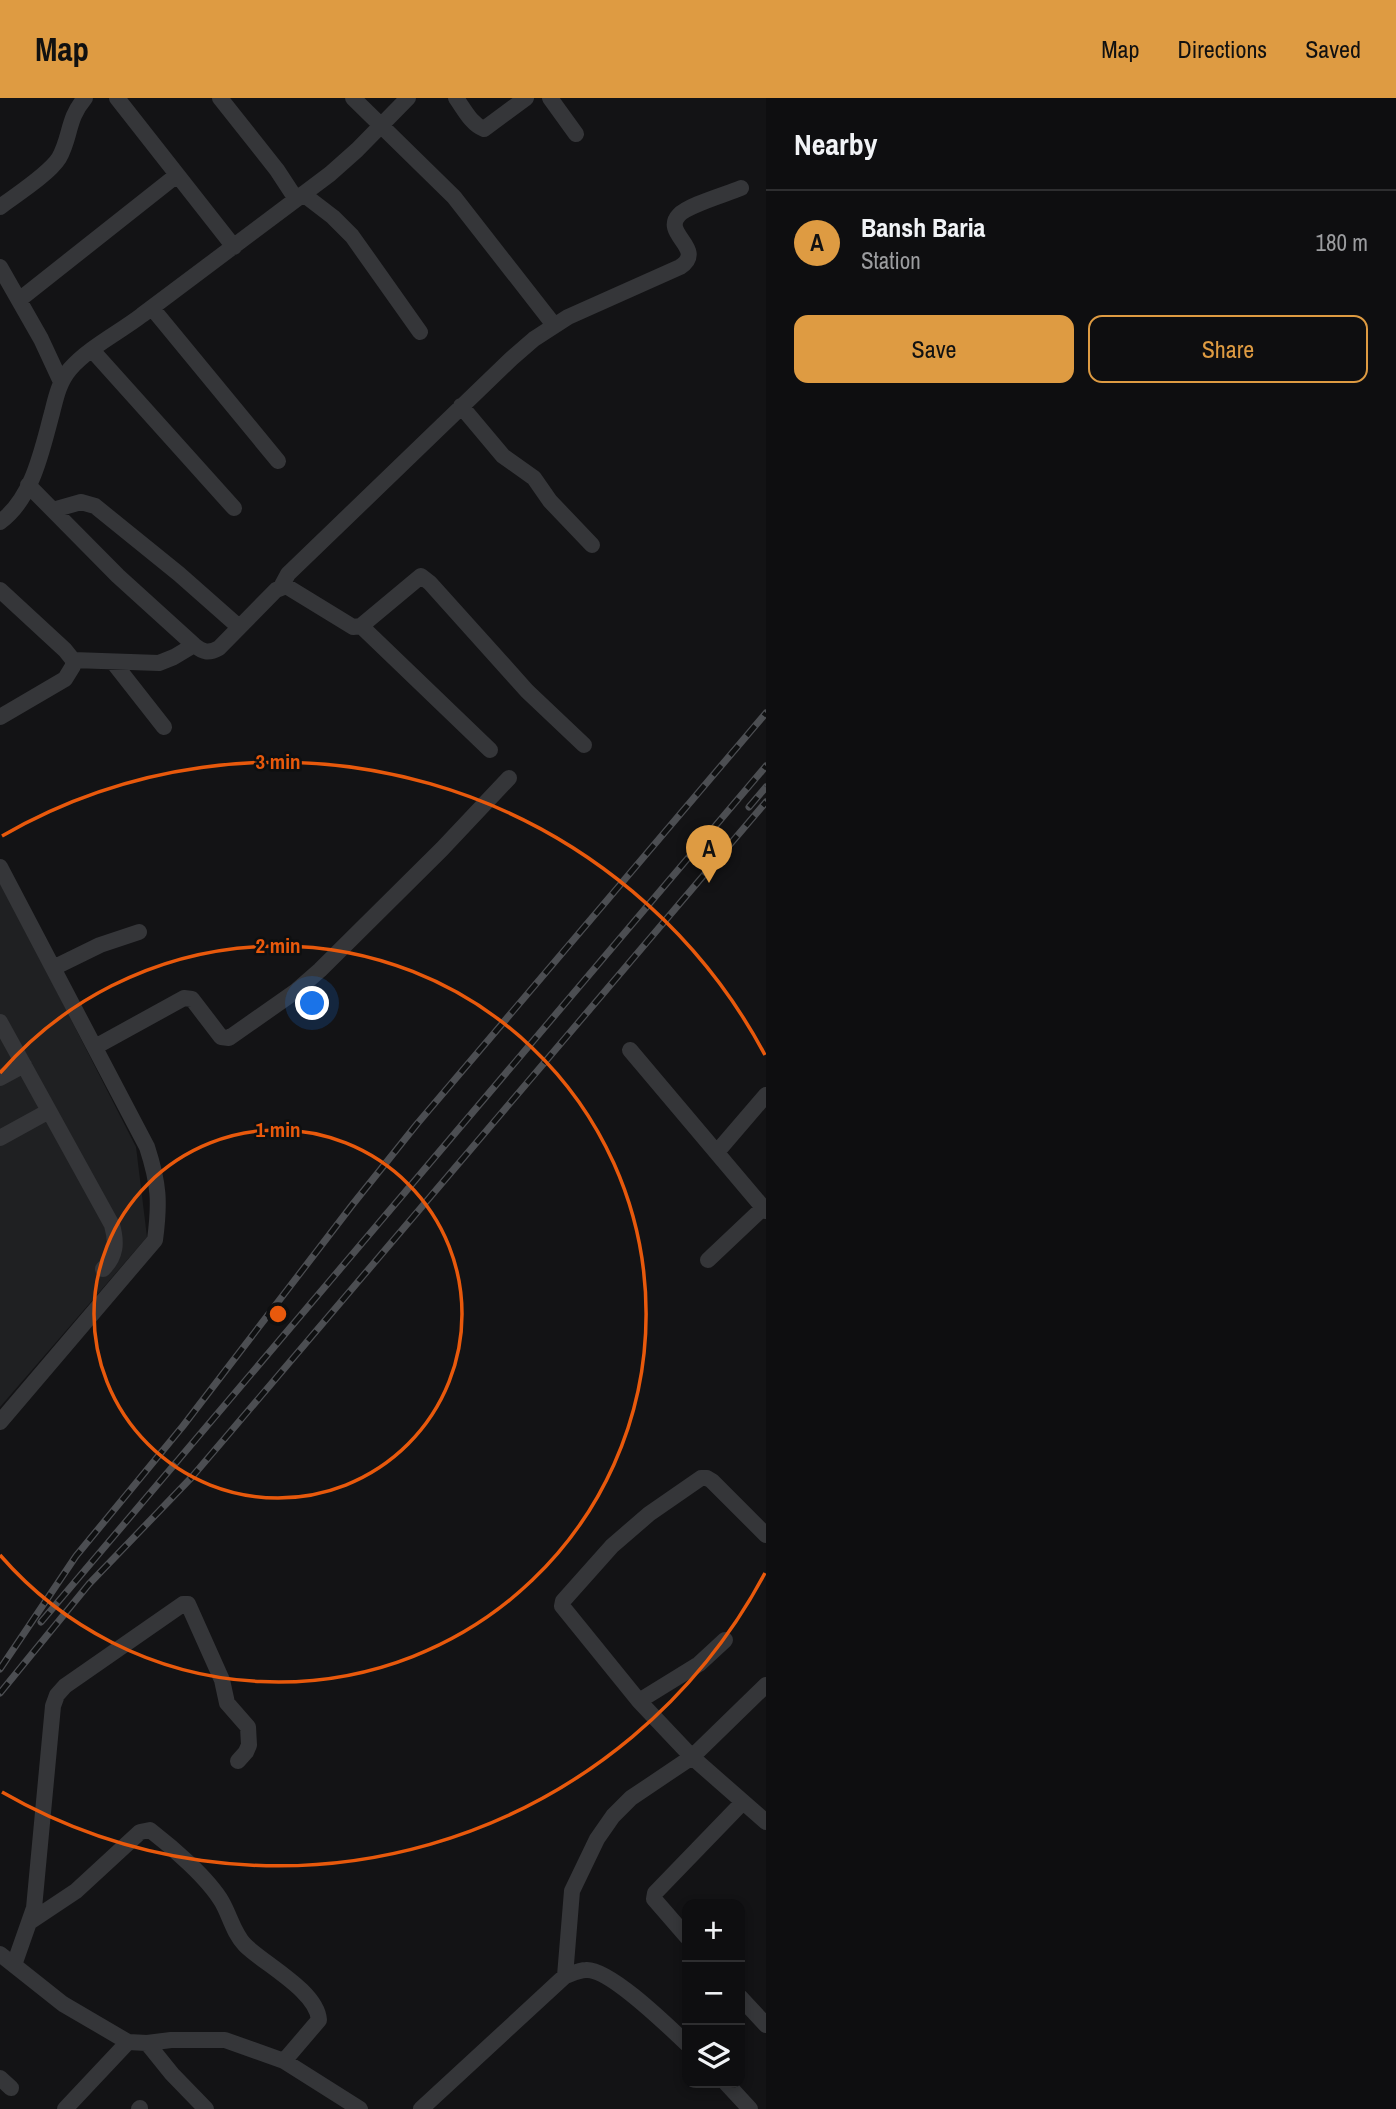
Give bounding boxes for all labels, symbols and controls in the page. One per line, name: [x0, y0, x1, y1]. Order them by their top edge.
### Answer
text: Map: [35, 27, 89, 71]
text: Map: [1101, 33, 1139, 65]
text: Directions: [1177, 33, 1267, 65]
text: Saved: [1305, 33, 1361, 65]
text: Nearby: [794, 124, 877, 164]
text: Bansh Baria: [861, 210, 985, 245]
text: A: [810, 227, 824, 258]
text: 180 m: [1316, 227, 1368, 258]
text: Station: [861, 245, 921, 276]
button: Save: [794, 315, 1074, 383]
button: Share: [1088, 315, 1368, 383]
text: 3 min: [256, 747, 300, 776]
pin: A: [686, 825, 732, 883]
text: 2 min: [256, 931, 300, 960]
your location: [295, 986, 329, 1020]
text: 1 min: [256, 1115, 300, 1144]
centre of rings: [266, 1302, 290, 1326]
map controls: [682, 1899, 745, 2088]
button: +: [682, 1899, 745, 1962]
button: −: [682, 1962, 745, 2025]
button: layers: [682, 2025, 745, 2088]

